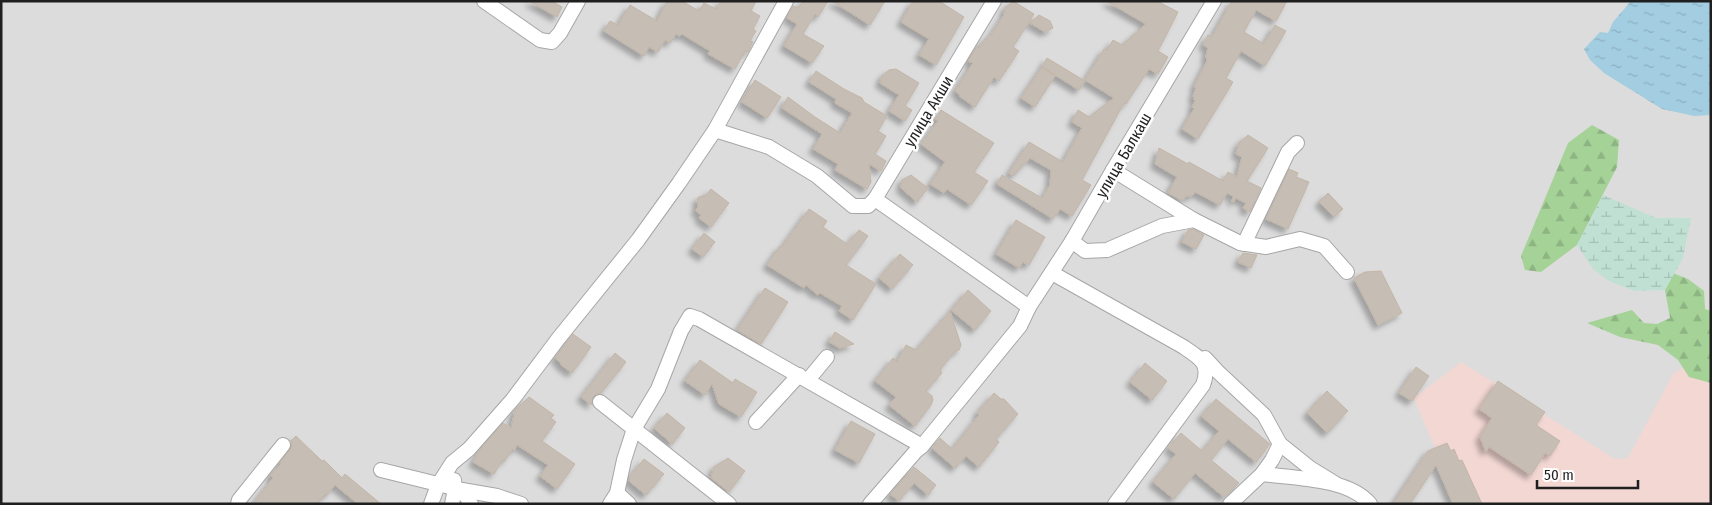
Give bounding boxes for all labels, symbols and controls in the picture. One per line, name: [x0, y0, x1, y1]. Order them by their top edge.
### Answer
street label: улица Акши: [900, 72, 957, 150]
street label: улица Балкаш: [1091, 109, 1155, 201]
scale bar: [1537, 458, 1638, 490]
text: 50 m: [1544, 466, 1574, 484]

